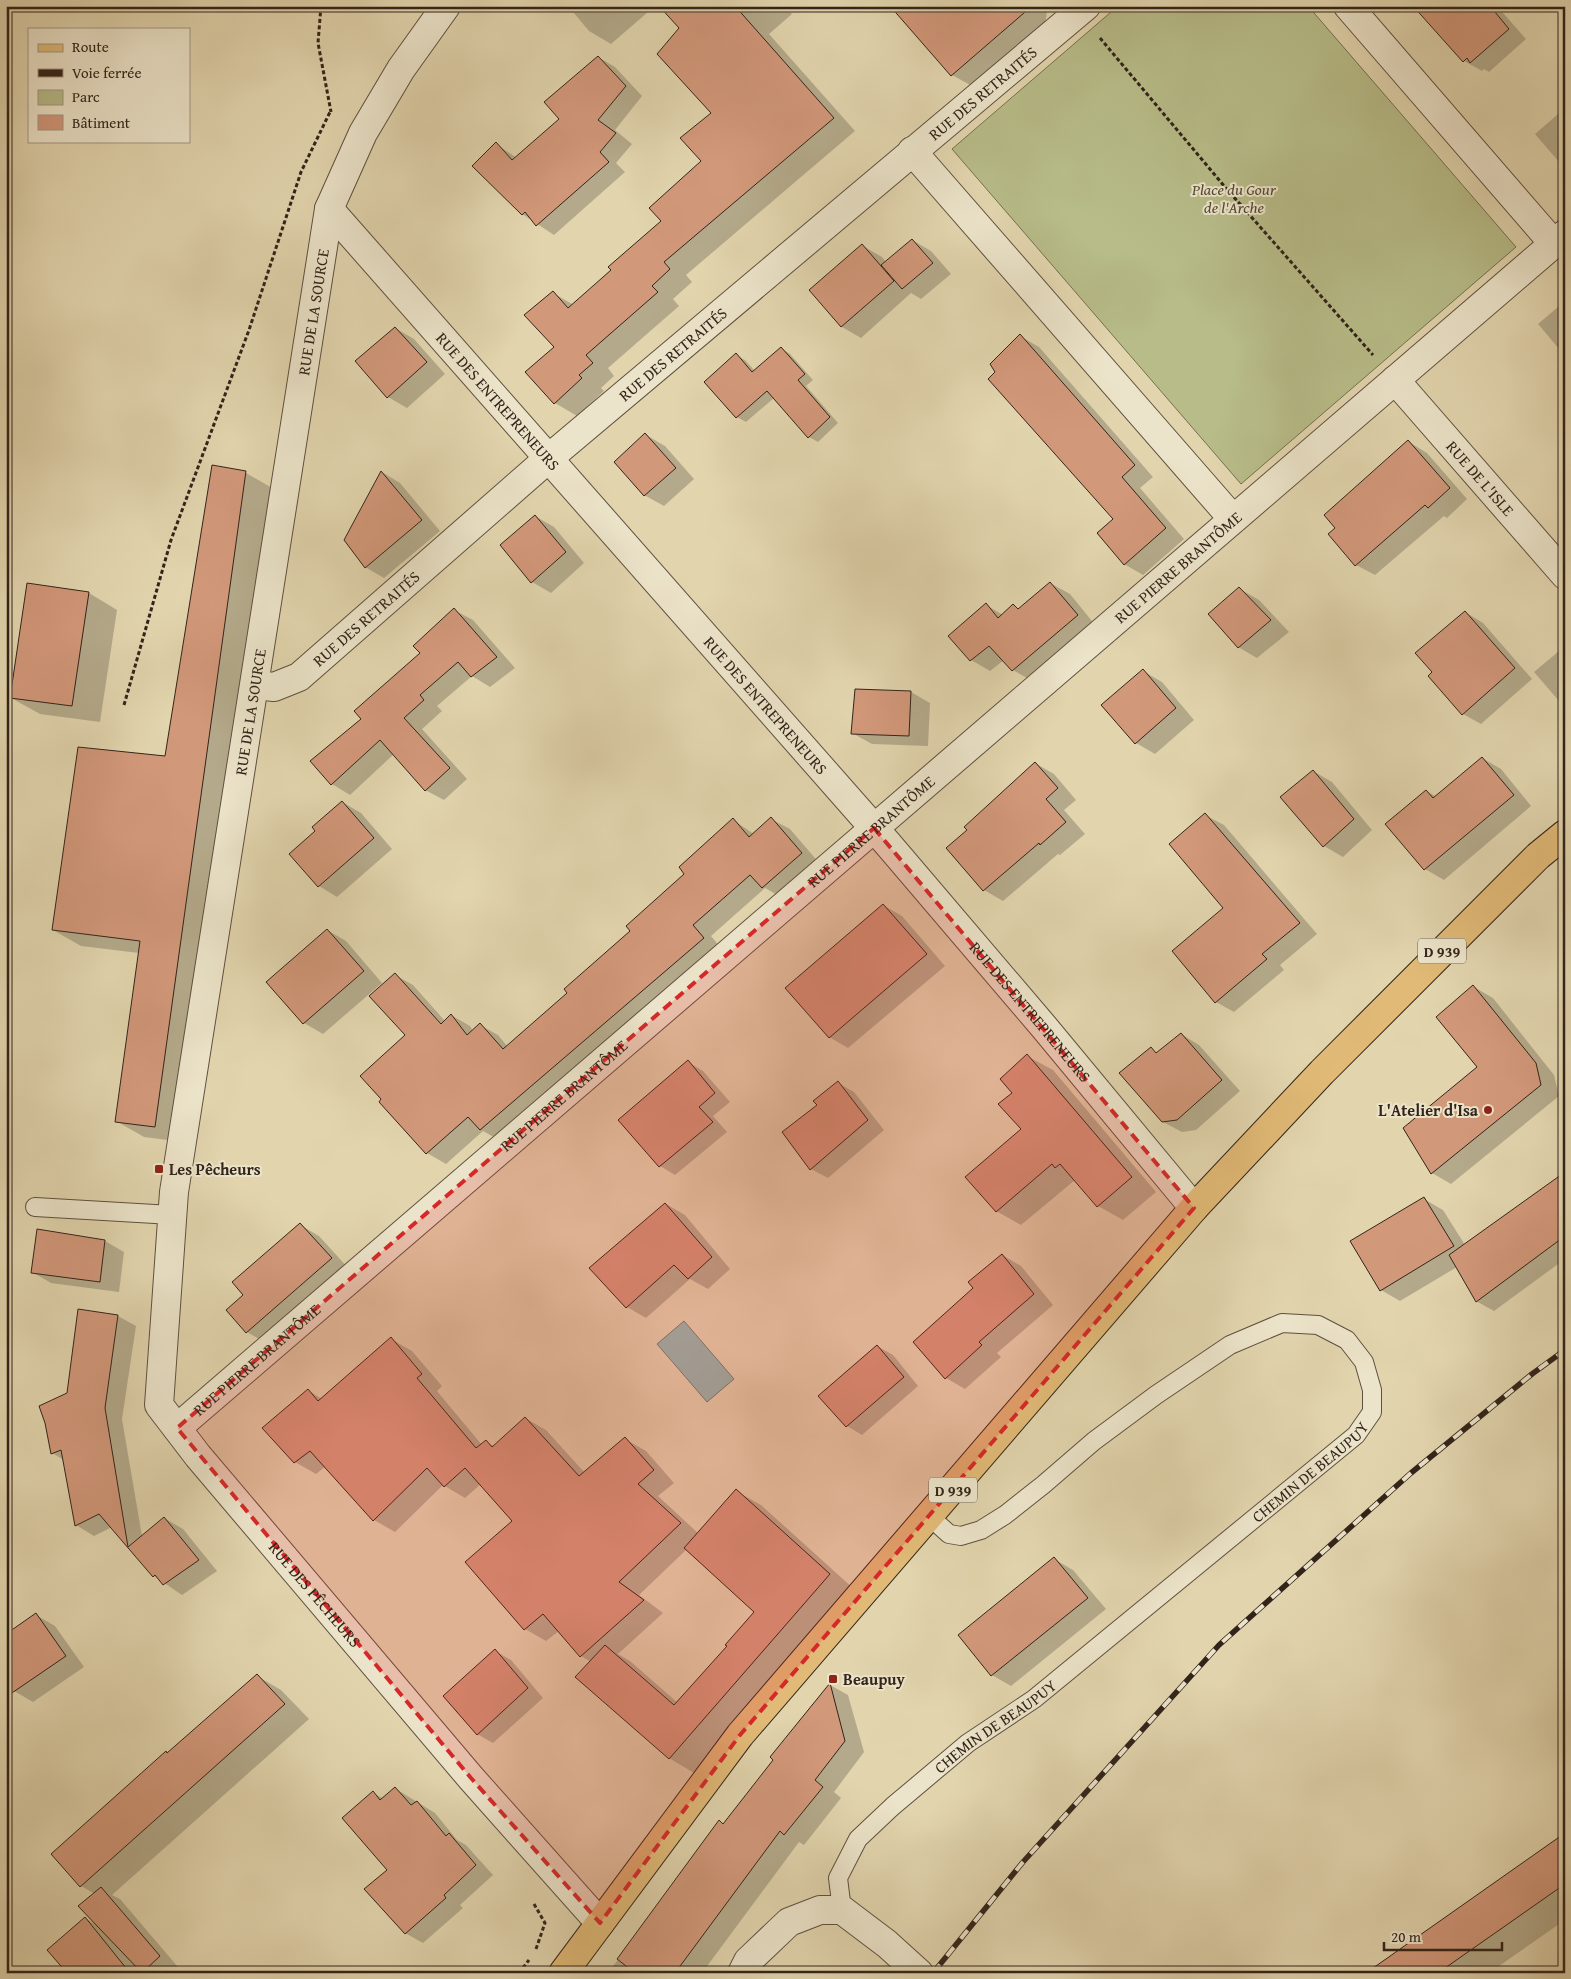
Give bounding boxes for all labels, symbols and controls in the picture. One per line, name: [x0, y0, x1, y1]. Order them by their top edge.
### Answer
legend: [28, 28, 190, 142]
text: Route: [72, 36, 109, 57]
street label: RUE DES RETRAITÉS: [923, 40, 1042, 146]
text: Voie ferrée: [72, 62, 141, 83]
text: Parc: [72, 86, 100, 107]
text: Bâtiment: [72, 112, 131, 133]
park label: Place du Gour de l'Arche: [1191, 177, 1277, 219]
street label: RUE DE LA SOURCE: [291, 247, 335, 377]
street label: RUE DES RETRAITÉS: [613, 301, 732, 407]
street label: RUE DES ENTREPRENEURS: [431, 327, 566, 476]
street label: RUE DE L'ISLE: [1441, 435, 1520, 521]
street label: RUE PIERRE BRANTÔME: [1109, 505, 1247, 629]
street label: RUE DES RETRAITÉS: [307, 565, 425, 672]
street label: RUE DES ENTREPRENEURS: [698, 631, 834, 780]
street label: RUE DE LA SOURCE: [228, 647, 272, 777]
street label: RUE PIERRE BRANTÔME: [802, 770, 940, 893]
street label: RUE DES ENTREPRENEURS: [964, 936, 1097, 1087]
road number: D 939: [1418, 938, 1466, 964]
street label: RUE PIERRE BRANTÔME: [495, 1034, 633, 1157]
place label: L'Atelier d'Isa: [1378, 1098, 1479, 1122]
marker: L'Atelier d'Isa: [1482, 1104, 1494, 1116]
place label: Les Pêcheurs: [169, 1157, 261, 1181]
marker: Les Pêcheurs: [153, 1163, 165, 1175]
street label: RUE PIERRE BRANTÔME: [188, 1298, 326, 1421]
street label: CHEMIN DE BEAUPUY: [1246, 1416, 1374, 1528]
road number: D 939: [929, 1478, 977, 1502]
street label: RUE DES PÊCHEURS: [263, 1536, 367, 1652]
place label: Beaupuy: [843, 1667, 905, 1691]
marker: Beaupuy: [827, 1673, 839, 1685]
street label: CHEMIN DE BEAUPUY: [929, 1673, 1062, 1779]
scale bar: [1384, 1919, 1501, 1951]
text: 20 m: [1391, 1926, 1422, 1947]

